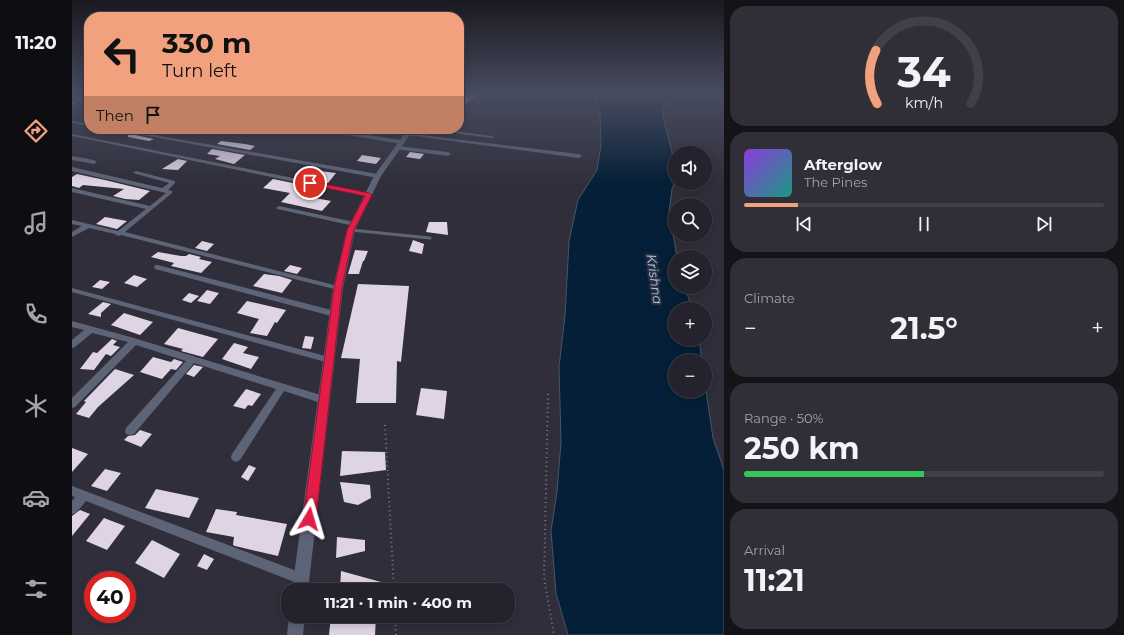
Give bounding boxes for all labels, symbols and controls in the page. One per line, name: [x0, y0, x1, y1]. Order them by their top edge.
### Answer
text: 330 m: [162, 26, 251, 60]
icon: left: [96, 28, 148, 80]
text: 11:20: [15, 32, 57, 54]
text: 34: [896, 47, 951, 97]
text: Turn left: [162, 60, 237, 82]
text: km/h: [905, 93, 943, 111]
icon: arrive: [142, 104, 164, 126]
text: Then: [96, 106, 134, 125]
icon: directions: [22, 117, 50, 145]
map controls: [668, 146, 712, 398]
button: sound: [668, 146, 712, 190]
text: Afterglow: [804, 155, 882, 174]
pin: [293, 166, 327, 200]
icon: arrive: [299, 172, 321, 194]
text: The Pines: [804, 174, 867, 190]
button: search: [668, 198, 712, 242]
icon: music: [22, 209, 50, 237]
icon: previous: [793, 213, 815, 235]
icon: pause: [913, 213, 935, 235]
icon: next: [1033, 213, 1055, 235]
button: layers: [668, 250, 712, 294]
water label: Krishna: [644, 253, 666, 305]
text: Climate: [744, 290, 795, 306]
icon: phone: [22, 300, 50, 328]
button: +: [668, 302, 712, 346]
text: 21.5°: [890, 310, 958, 347]
text: −: [744, 315, 757, 342]
text: +: [1091, 315, 1104, 342]
button: −: [668, 354, 712, 398]
icon: climate: [22, 392, 50, 420]
text: Range · 50%: [744, 410, 823, 426]
text: 250 km: [744, 430, 859, 467]
icon: car: [22, 484, 50, 512]
position arrow: [288, 498, 330, 540]
text: Arrival: [744, 542, 785, 558]
text: 11:21: [744, 562, 805, 599]
speed limit sign: 40: [84, 571, 136, 623]
icon: filters: [22, 575, 50, 603]
text: 11:21 · 1 min · 400 m: [324, 593, 472, 612]

